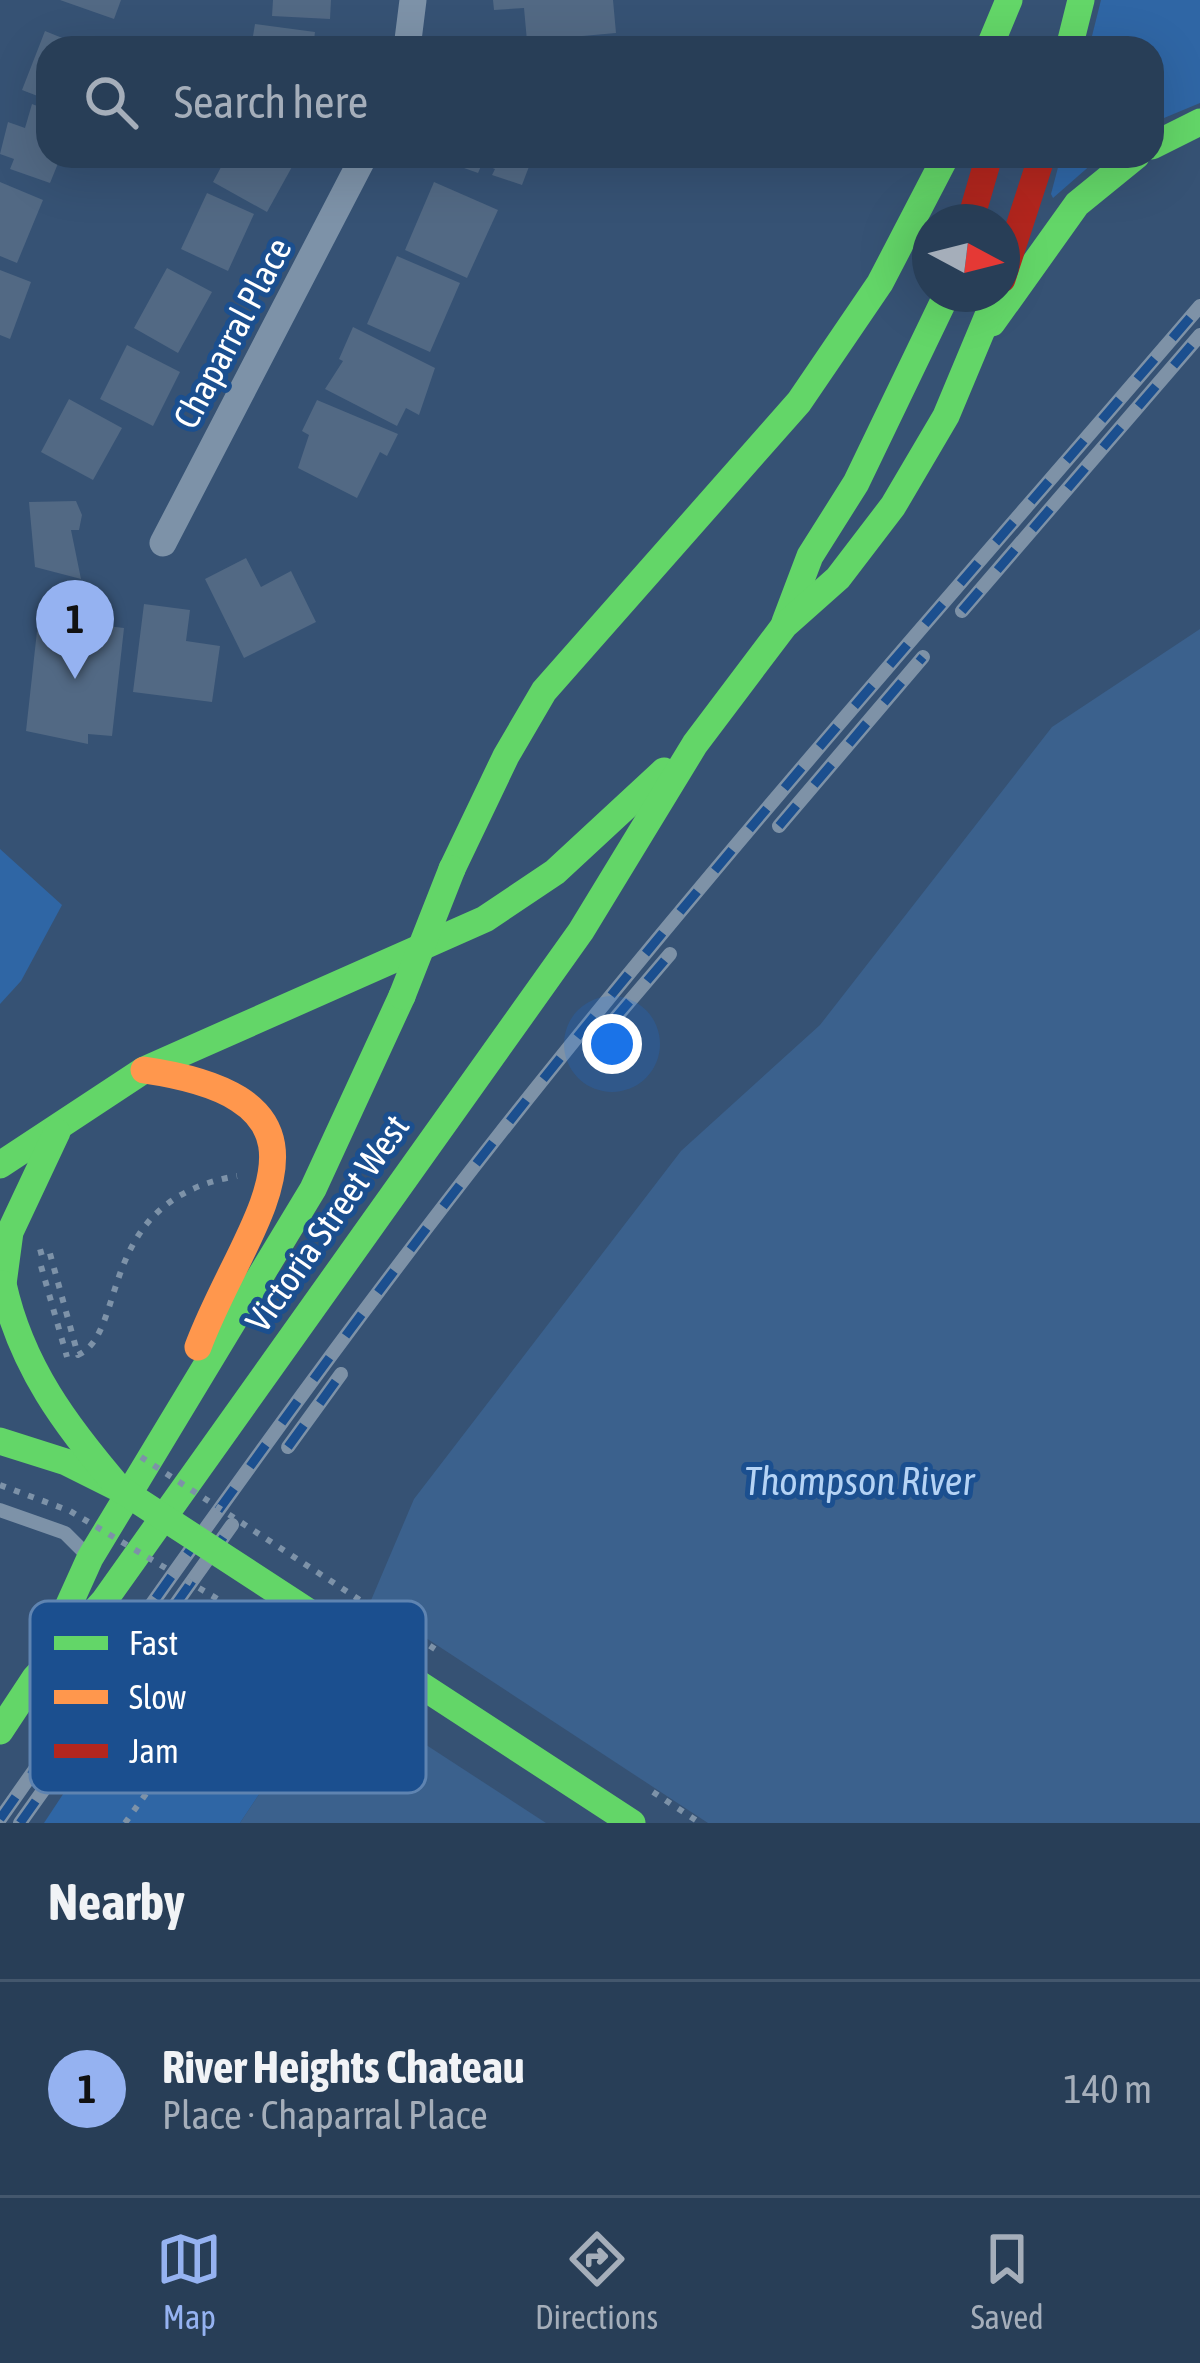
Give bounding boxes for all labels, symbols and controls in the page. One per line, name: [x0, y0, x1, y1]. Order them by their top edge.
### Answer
search box: [36, 36, 1164, 168]
icon: search: [78, 69, 144, 135]
text: Search here: [174, 76, 368, 128]
north arrow: [912, 204, 1020, 312]
street label: Chaparral Place: [164, 231, 300, 435]
pin: 1: [36, 580, 114, 679]
your location: [582, 1014, 642, 1074]
street label: Victoria Street West: [237, 1106, 417, 1340]
water label: Thompson River: [744, 1459, 975, 1503]
legend: [30, 1601, 426, 1793]
text: Fast: [129, 1624, 178, 1662]
text: Slow: [129, 1678, 186, 1716]
text: Jam: [129, 1732, 179, 1770]
text: Nearby: [48, 1872, 185, 1931]
text: River Heights Chateau: [162, 2041, 525, 2093]
text: 1: [78, 2067, 96, 2111]
text: 140 m: [1064, 2067, 1152, 2111]
text: Place · Chaparral Place: [162, 2093, 488, 2137]
tab: Map: [156, 2226, 222, 2336]
tab: Directions: [535, 2226, 658, 2336]
tab: Saved: [971, 2226, 1044, 2336]

